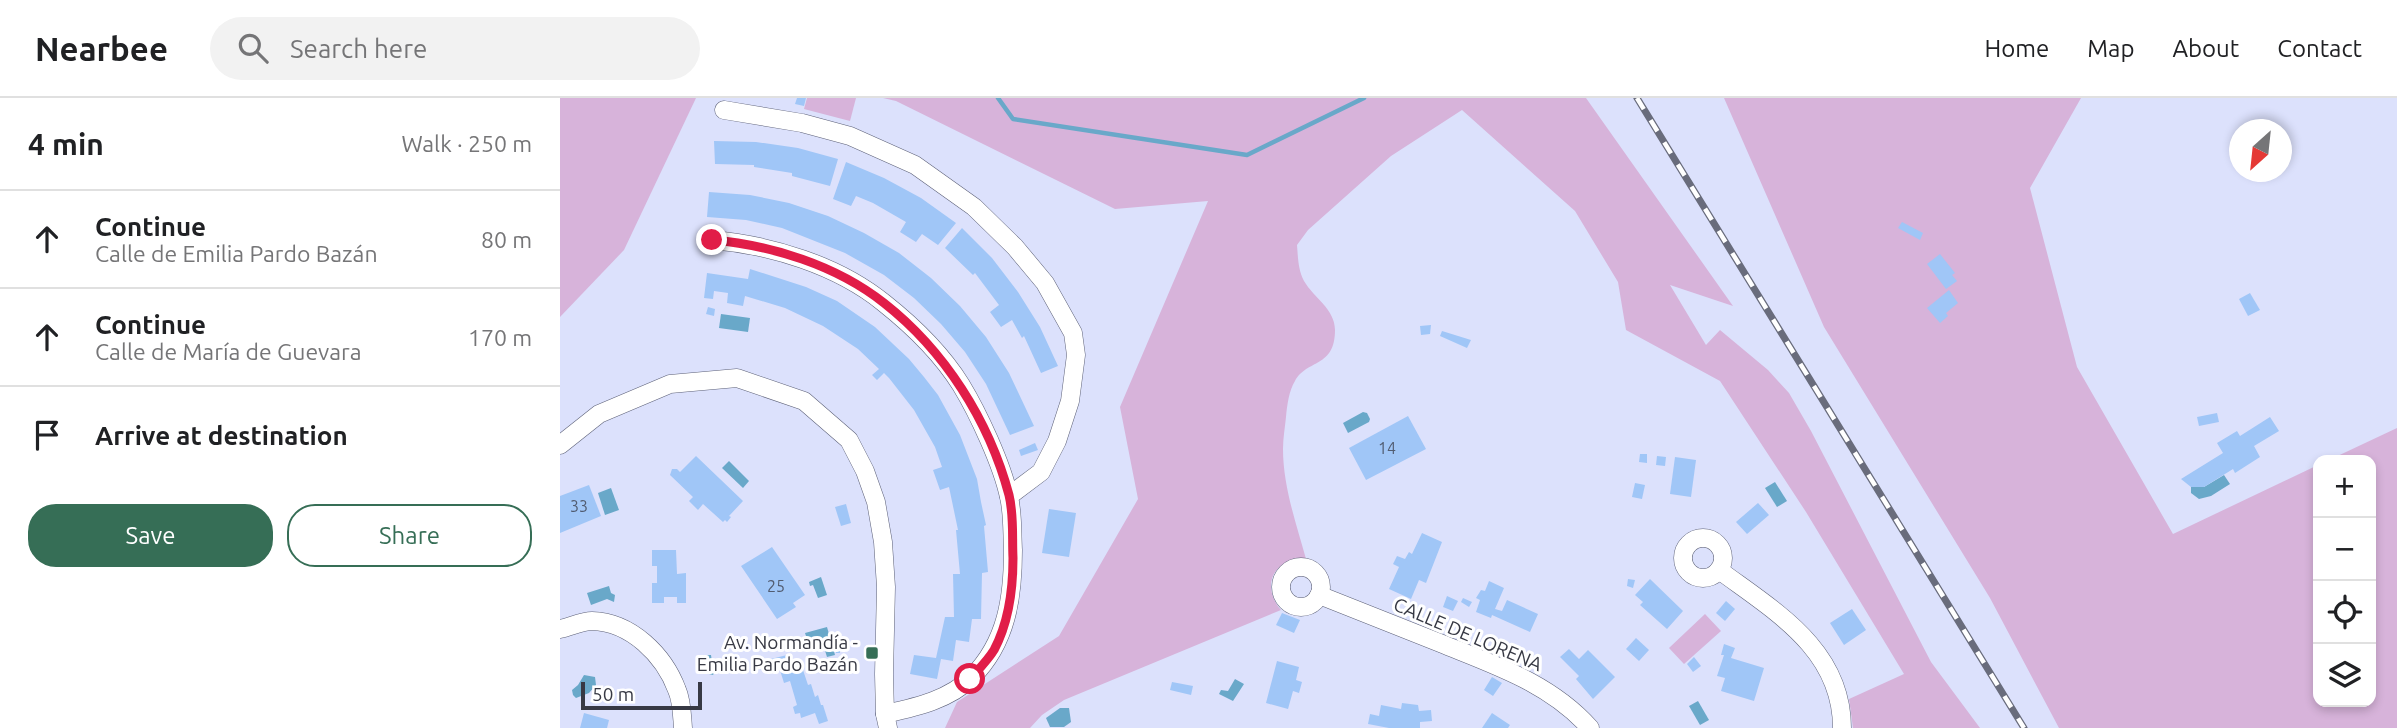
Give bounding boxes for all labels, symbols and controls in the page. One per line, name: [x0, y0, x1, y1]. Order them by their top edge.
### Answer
search box: [210, 17, 700, 80]
icon: search: [234, 29, 272, 67]
text: Nearbee: [35, 30, 168, 67]
text: Search here: [290, 34, 427, 63]
text: Home: [1984, 35, 2049, 62]
text: Map: [2087, 35, 2134, 62]
text: About: [2172, 35, 2239, 62]
text: Contact: [2277, 35, 2362, 62]
north arrow: [2229, 119, 2292, 182]
text: 4 min: [28, 127, 104, 161]
text: Walk · 250 m: [401, 131, 532, 156]
text: Continue: [95, 212, 206, 241]
icon: ahead: [28, 220, 66, 258]
route end: [696, 224, 727, 255]
text: 80 m: [481, 227, 532, 252]
text: Calle de Emilia Pardo Bazán: [95, 241, 378, 266]
text: Continue: [95, 310, 206, 339]
icon: ahead: [28, 318, 66, 356]
text: 170 m: [468, 325, 532, 350]
text: Calle de María de Guevara: [95, 339, 362, 364]
icon: arrive: [28, 416, 66, 454]
text: Arrive at destination: [95, 421, 348, 450]
house number: 14: [1378, 439, 1396, 457]
map controls: [2313, 455, 2376, 707]
button: +: [2313, 455, 2376, 518]
house number: 33: [570, 497, 588, 515]
button: Save: [28, 504, 273, 567]
button: Share: [287, 504, 532, 567]
button: −: [2313, 518, 2376, 581]
house number: 25: [767, 577, 785, 595]
button: locate: [2313, 581, 2376, 644]
street label: CALLE DE LORENA: [1390, 593, 1546, 676]
place label: Av. Normandía - Emilia Pardo Bazán: [697, 631, 858, 675]
button: layers: [2313, 644, 2376, 707]
marker: Av. Normandía - Emilia Pardo Bazán: [864, 645, 880, 661]
route start: [954, 663, 985, 694]
scale bar: [581, 679, 702, 711]
text: 50 m: [592, 683, 634, 705]

